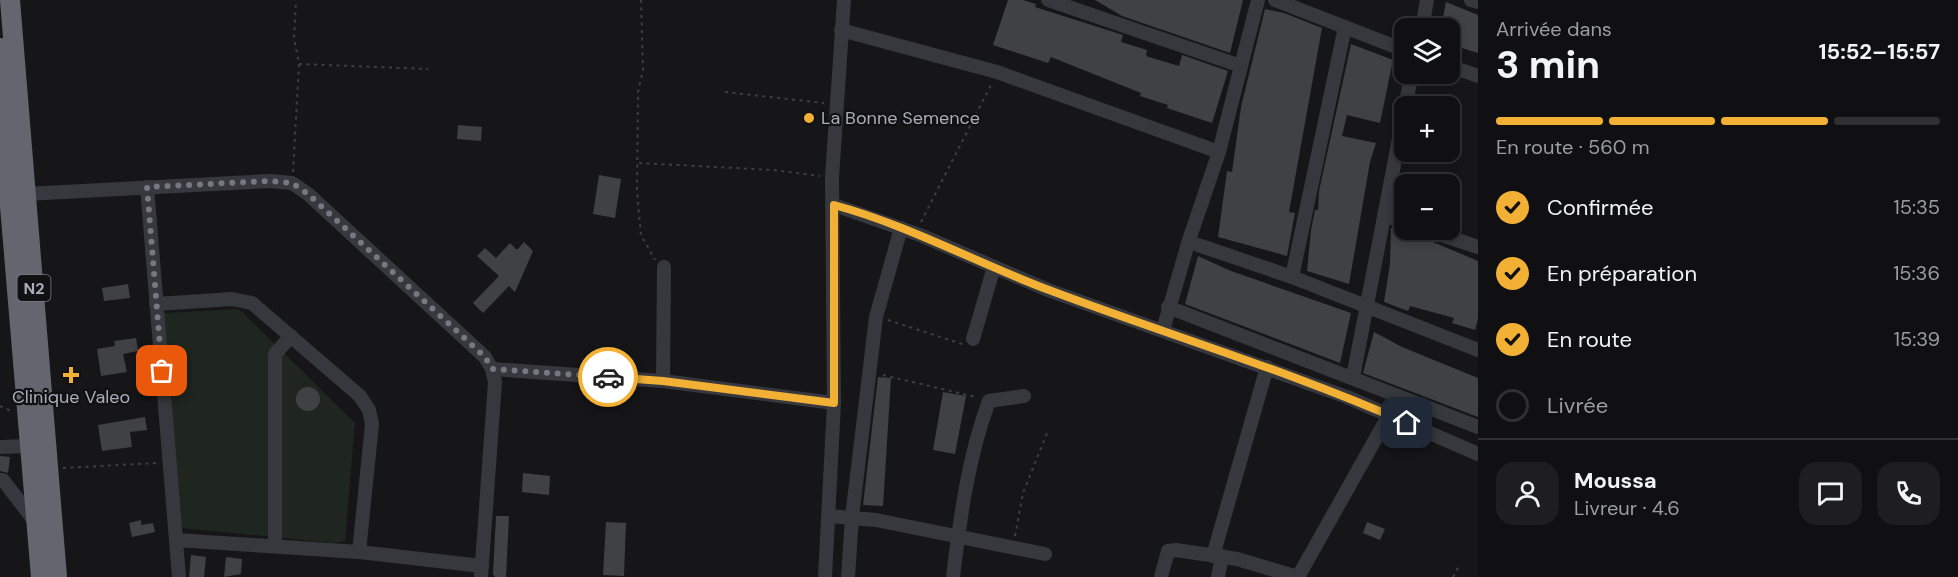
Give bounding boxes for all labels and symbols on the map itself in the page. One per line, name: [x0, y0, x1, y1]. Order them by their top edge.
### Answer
place label: La Bonne Semence: [821, 106, 980, 130]
marker: La Bonne Semence: [802, 111, 816, 125]
road number: N2: [18, 275, 51, 301]
pin: [136, 345, 187, 396]
courier: [578, 347, 638, 407]
marker: Clinique Valeo: [62, 366, 80, 384]
place label: Clinique Valeo: [12, 385, 130, 409]
pin: [1381, 397, 1432, 448]

